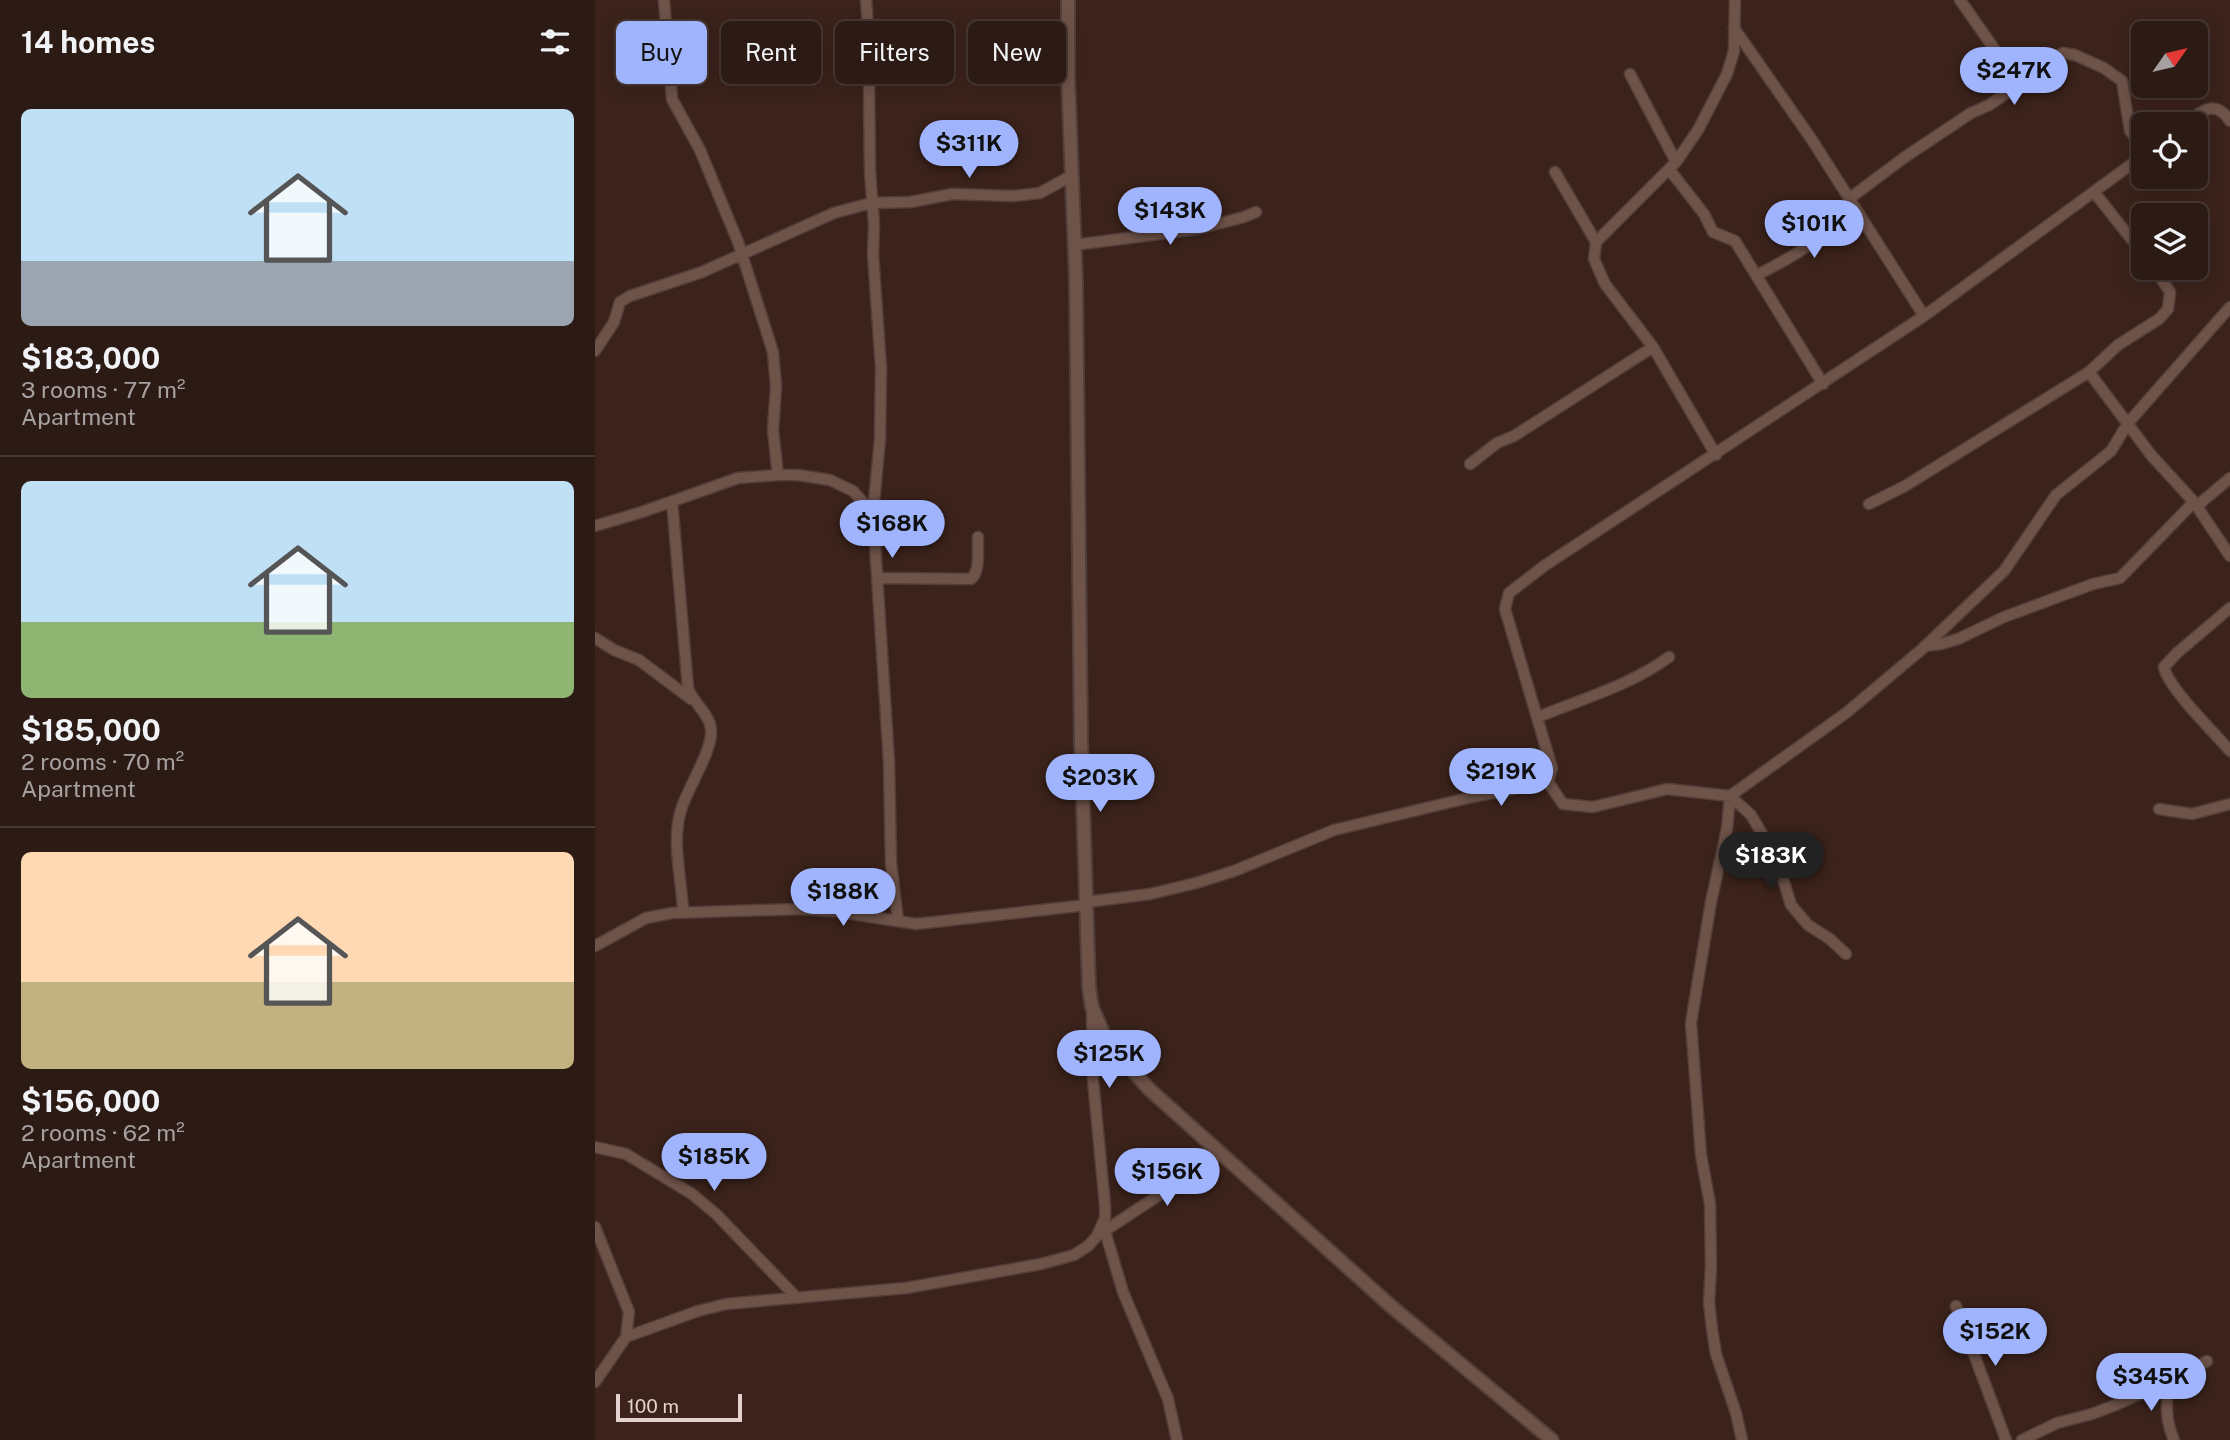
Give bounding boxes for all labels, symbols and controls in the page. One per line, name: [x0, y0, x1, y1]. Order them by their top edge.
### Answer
chip: Buy: [616, 21, 707, 84]
chip: Rent: [721, 21, 821, 84]
chip: Filters: [835, 21, 954, 84]
chip: New: [968, 21, 1066, 84]
north arrow: [2131, 21, 2209, 98]
map controls: [2131, 21, 2208, 280]
icon: filters: [536, 23, 574, 61]
text: 14 homes: [21, 24, 155, 60]
pin: $247K: [1965, 48, 2063, 107]
text: $247K: [1976, 56, 2052, 83]
button: locate: [2131, 112, 2208, 189]
pin: $311K: [920, 120, 1018, 180]
text: $311K: [935, 129, 1003, 156]
icon: home: [235, 155, 361, 281]
pin: $143K: [1121, 188, 1219, 247]
text: $143K: [1134, 196, 1206, 223]
pin: $101K: [1765, 201, 1863, 260]
button: layers: [2131, 203, 2208, 280]
text: $101K: [1781, 209, 1847, 236]
text: $183,000: [21, 340, 160, 376]
text: 3 rooms · 77 m²: [21, 376, 185, 403]
text: Apartment: [21, 403, 136, 430]
pin: $168K: [843, 500, 941, 560]
text: $168K: [856, 509, 928, 536]
icon: home: [235, 527, 361, 653]
text: $185,000: [21, 712, 161, 748]
text: 2 rooms · 70 m²: [21, 748, 184, 775]
pin: $219K: [1452, 748, 1550, 808]
pin: $203K: [1051, 754, 1149, 814]
text: $219K: [1465, 757, 1537, 784]
text: $203K: [1062, 763, 1138, 790]
text: Apartment: [21, 775, 136, 802]
pin: $183K: [1722, 832, 1820, 892]
text: $183K: [1735, 841, 1807, 868]
pin: $188K: [794, 869, 892, 928]
text: $188K: [807, 877, 879, 904]
icon: home: [235, 898, 361, 1024]
pin: $125K: [1060, 1030, 1158, 1090]
text: $125K: [1073, 1039, 1145, 1066]
text: $156,000: [21, 1083, 160, 1119]
text: 2 rooms · 62 m²: [21, 1119, 185, 1146]
pin: $185K: [665, 1134, 763, 1193]
text: $185K: [678, 1142, 750, 1169]
text: Apartment: [21, 1146, 136, 1173]
pin: $156K: [1118, 1148, 1216, 1208]
text: $156K: [1131, 1157, 1203, 1184]
pin: $152K: [1946, 1308, 2044, 1368]
text: $152K: [1959, 1317, 2031, 1344]
pin: $345K: [2102, 1354, 2200, 1413]
text: $345K: [2112, 1362, 2190, 1389]
scale bar: [616, 1391, 742, 1423]
text: 100 m: [627, 1395, 679, 1417]

